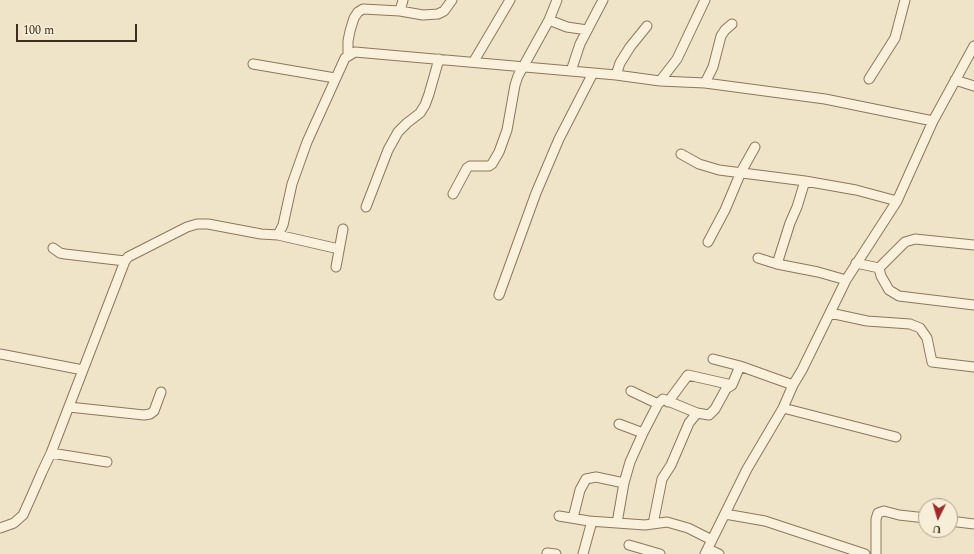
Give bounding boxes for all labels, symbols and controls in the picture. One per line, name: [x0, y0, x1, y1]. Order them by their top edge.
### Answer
scale bar: [18, 16, 139, 42]
text: 100 m: [23, 21, 54, 40]
north arrow: [918, 498, 958, 538]
text: U: [932, 521, 942, 538]

